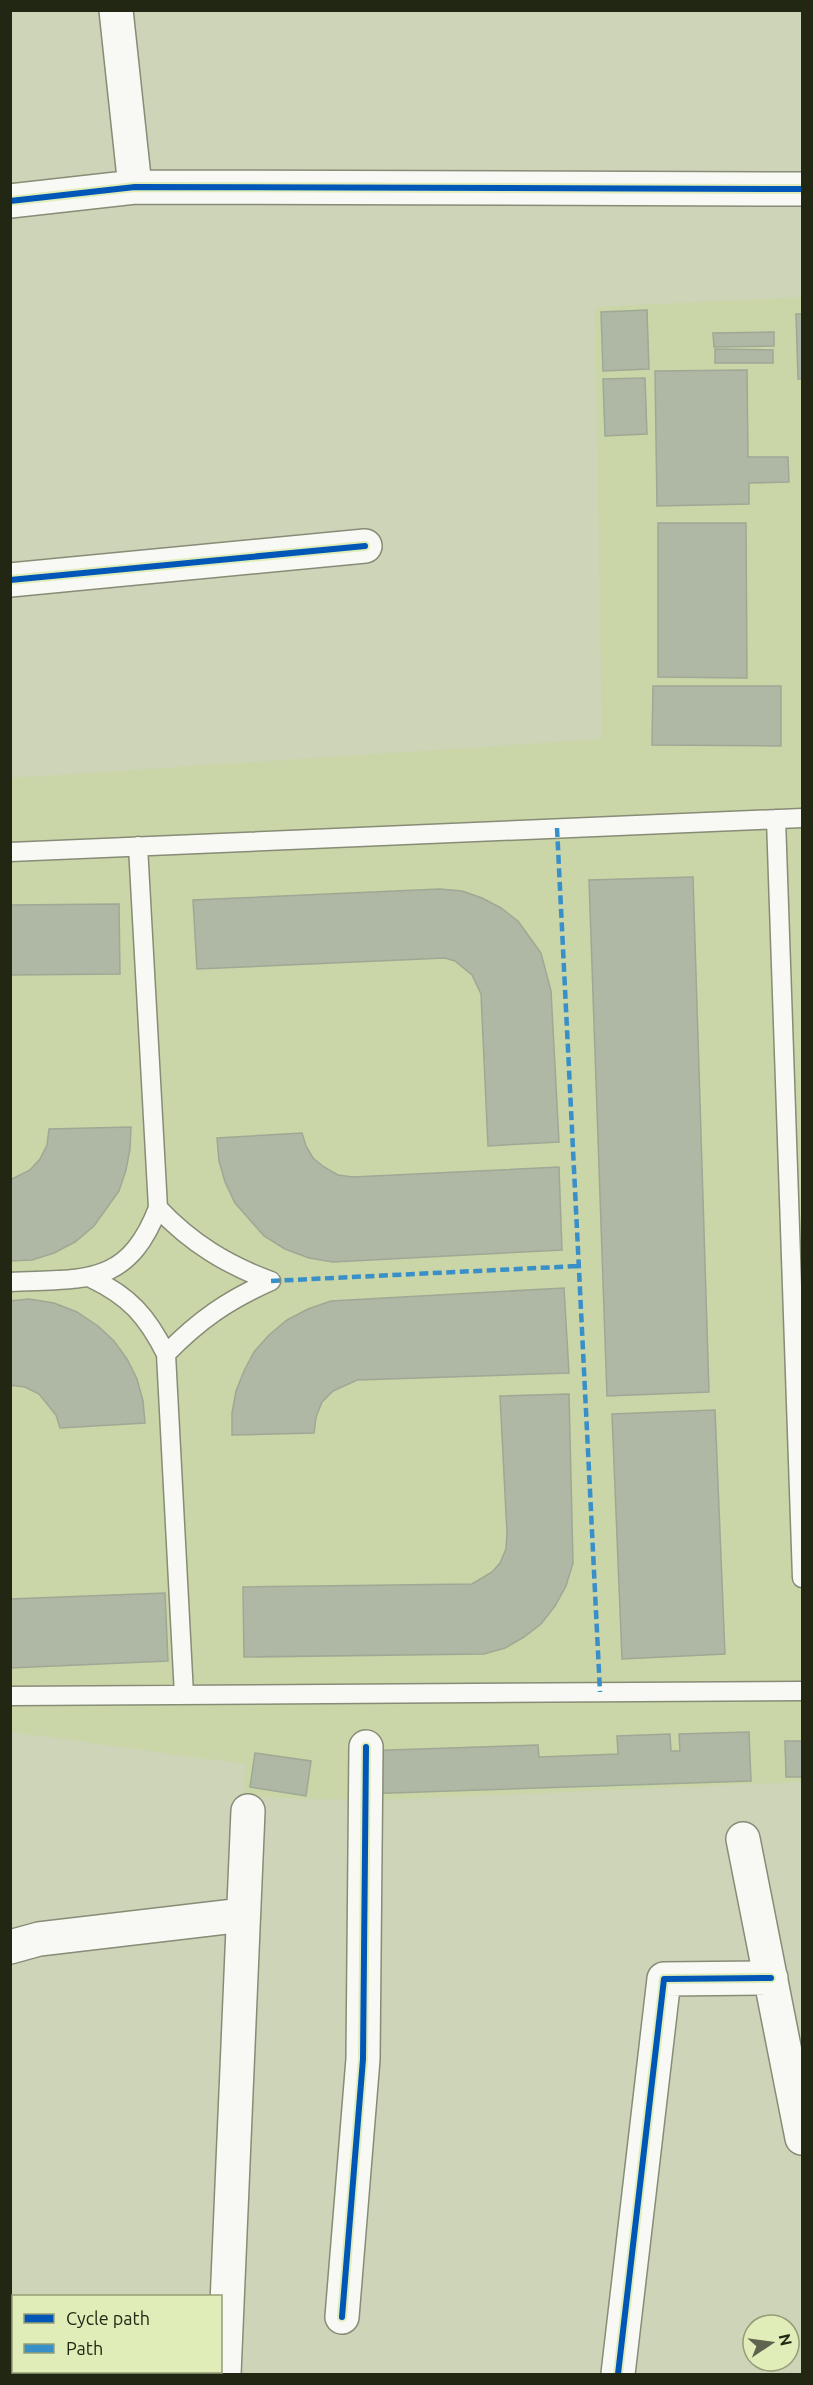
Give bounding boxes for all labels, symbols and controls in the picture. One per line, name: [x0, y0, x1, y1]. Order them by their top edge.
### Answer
legend: [12, 2295, 222, 2373]
text: Cycle path: [66, 2308, 150, 2328]
north arrow: [741, 2313, 801, 2373]
text: N: [776, 2332, 796, 2347]
text: Path: [66, 2338, 103, 2358]

